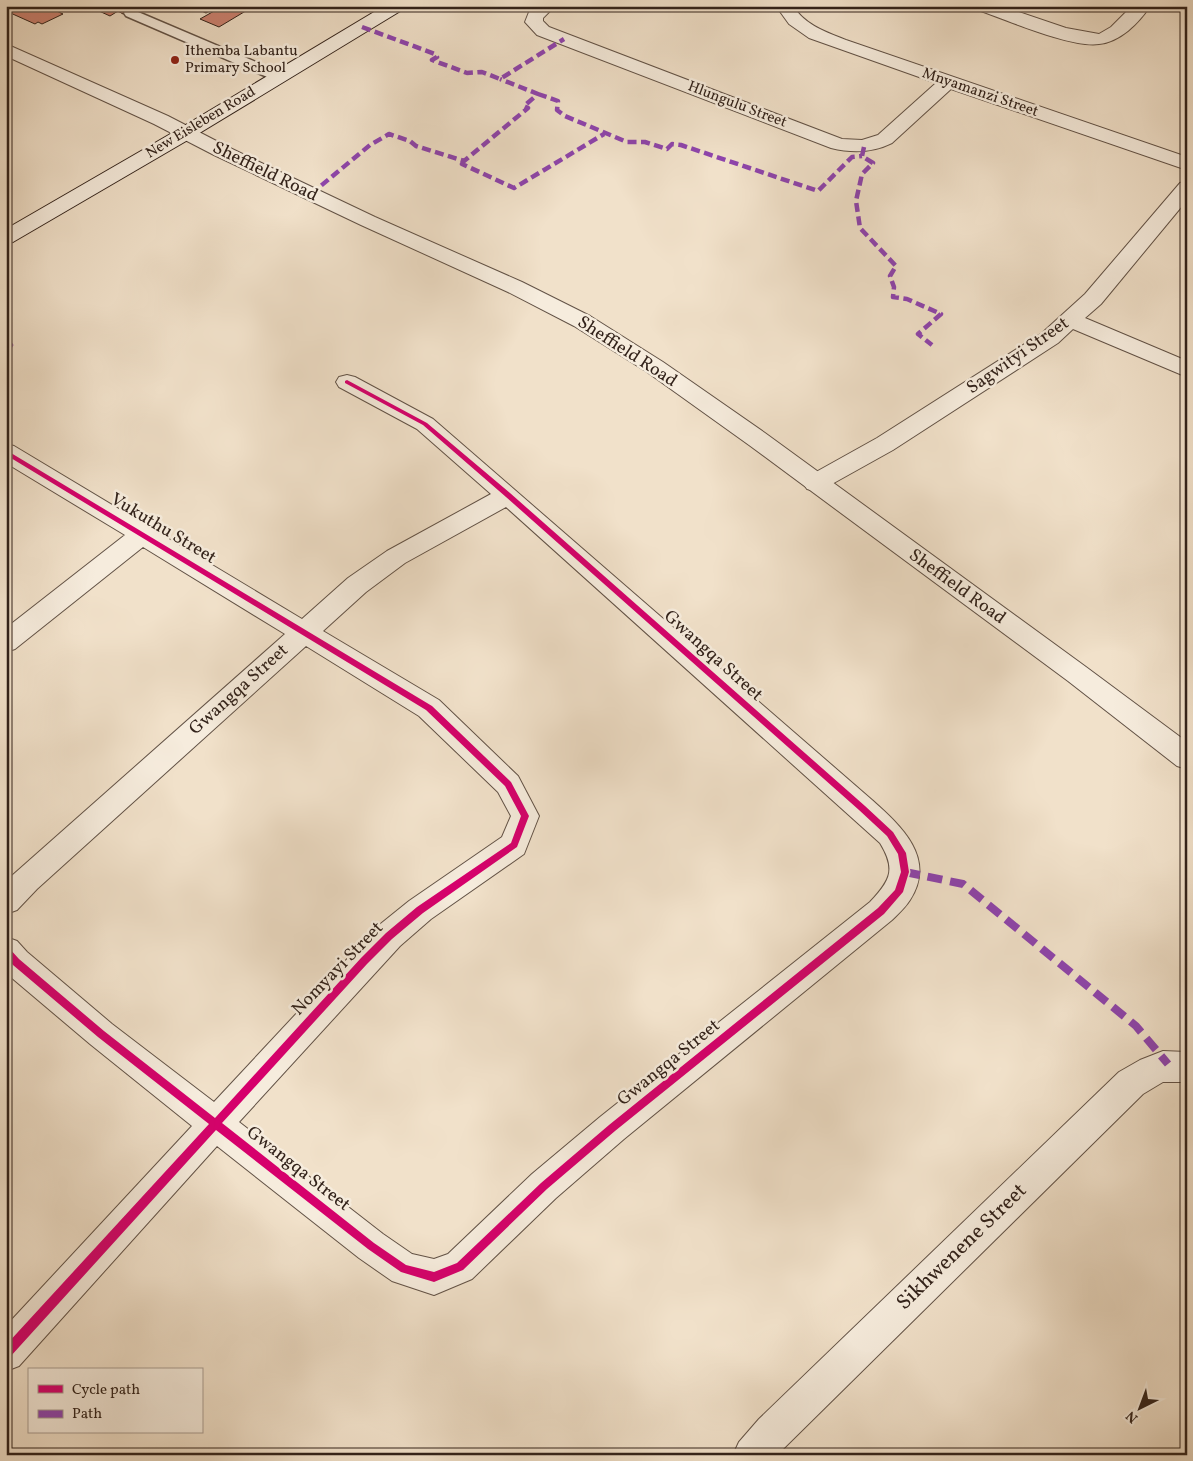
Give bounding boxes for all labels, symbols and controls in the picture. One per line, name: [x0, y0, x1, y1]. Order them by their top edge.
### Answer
place label: Ithemba Labantu Primary School: [185, 41, 298, 79]
marker: Ithemba Labantu Primary School: [169, 54, 181, 66]
street label: Mnyamanzi Street: [919, 63, 1041, 123]
street label: Hlungulu Street: [684, 76, 790, 134]
street label: New Eisleben Road: [142, 82, 260, 164]
street label: Sheffield Road: [208, 136, 322, 208]
street label: Sheffield Road: [572, 310, 682, 394]
street label: Sagwityi Street: [962, 311, 1074, 401]
street label: Vukuthu Street: [105, 487, 221, 571]
street label: Sheffield Road: [903, 543, 1011, 631]
street label: Gwangqa Street: [658, 605, 768, 707]
street label: Gwangqa Street: [184, 639, 294, 741]
street label: Nomyayi Street: [287, 916, 389, 1022]
street label: Gwangqa Street: [612, 1014, 726, 1112]
street label: Gwangqa Street: [241, 1120, 355, 1218]
street label: Sikhwenene Street: [890, 1177, 1034, 1317]
legend: [28, 1368, 202, 1434]
text: Cycle path: [72, 1380, 140, 1401]
north arrow: [1116, 1384, 1166, 1434]
text: Path: [72, 1404, 102, 1425]
text: N: [1122, 1406, 1142, 1427]

